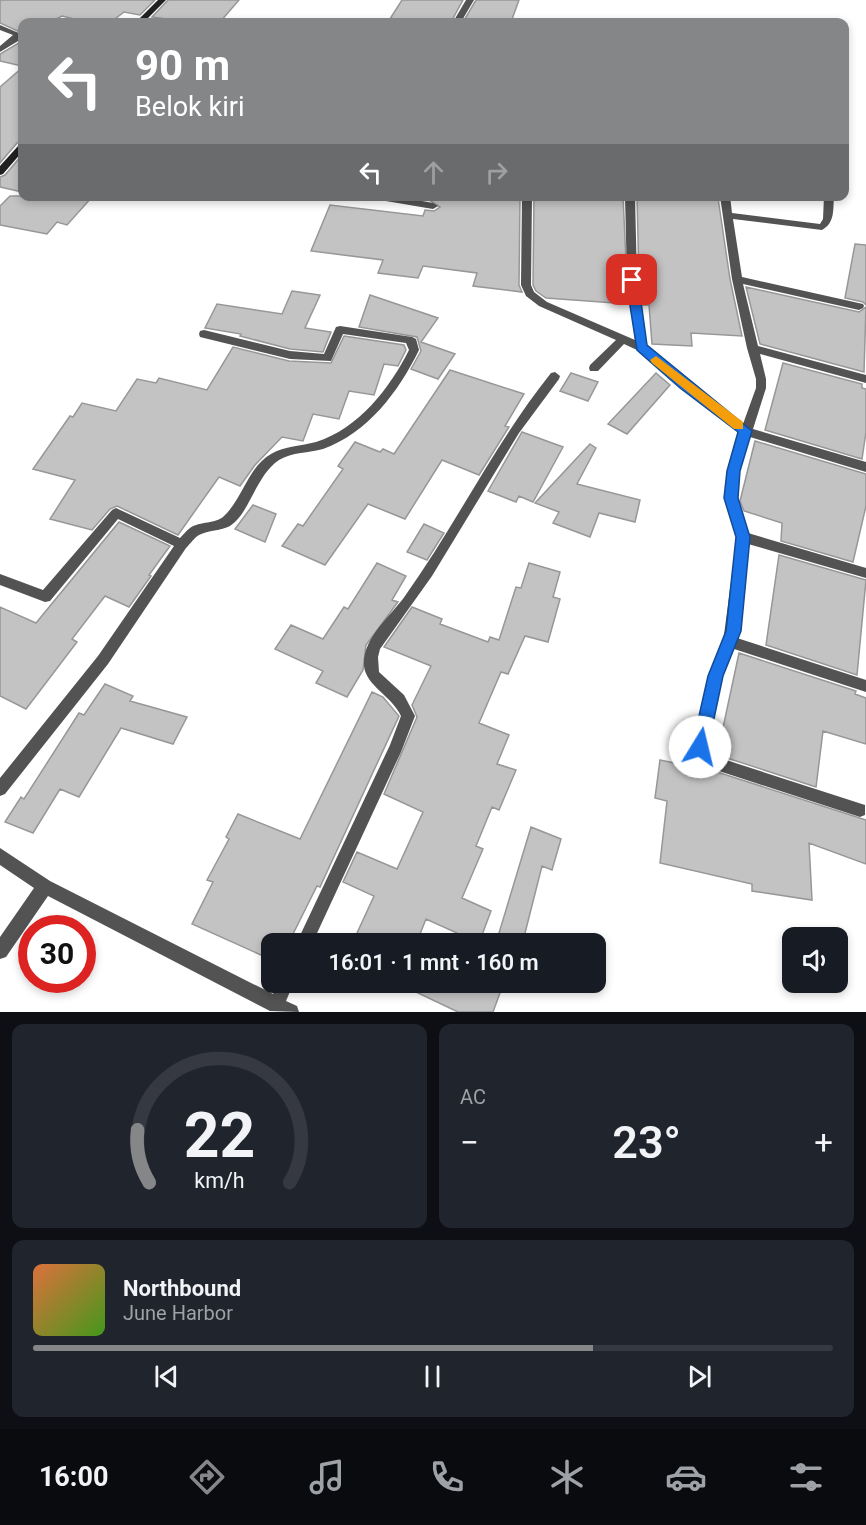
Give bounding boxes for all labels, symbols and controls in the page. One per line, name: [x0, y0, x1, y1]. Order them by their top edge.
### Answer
text: 90 m: [135, 41, 230, 90]
icon: left: [36, 42, 114, 120]
text: Belok kiri: [135, 91, 244, 123]
icon: left: [354, 156, 387, 189]
icon: ahead: [417, 156, 450, 189]
icon: right: [480, 156, 513, 189]
pin: [606, 254, 657, 305]
icon: arrive: [615, 263, 648, 296]
position arrow: [668, 715, 732, 779]
speed limit sign: 30: [18, 915, 96, 993]
map controls: [782, 927, 848, 993]
button: sound: [782, 927, 848, 993]
text: 16:01 · 1 mnt · 160 m: [328, 950, 539, 975]
text: AC: [460, 1085, 486, 1109]
text: 22: [184, 1099, 255, 1172]
text: 23°: [612, 1116, 681, 1169]
text: −: [460, 1123, 479, 1162]
text: +: [814, 1123, 833, 1162]
text: km/h: [194, 1168, 245, 1193]
text: Northbound: [123, 1276, 241, 1301]
text: June Harbor: [123, 1301, 233, 1325]
icon: previous: [150, 1360, 183, 1393]
icon: pause: [416, 1360, 449, 1393]
icon: next: [683, 1360, 716, 1393]
icon: directions: [186, 1456, 228, 1498]
icon: music: [306, 1456, 348, 1498]
icon: phone: [426, 1456, 468, 1498]
icon: climate: [546, 1456, 588, 1498]
icon: car: [665, 1456, 707, 1498]
icon: filters: [785, 1456, 827, 1498]
text: 16:00: [39, 1461, 108, 1493]

